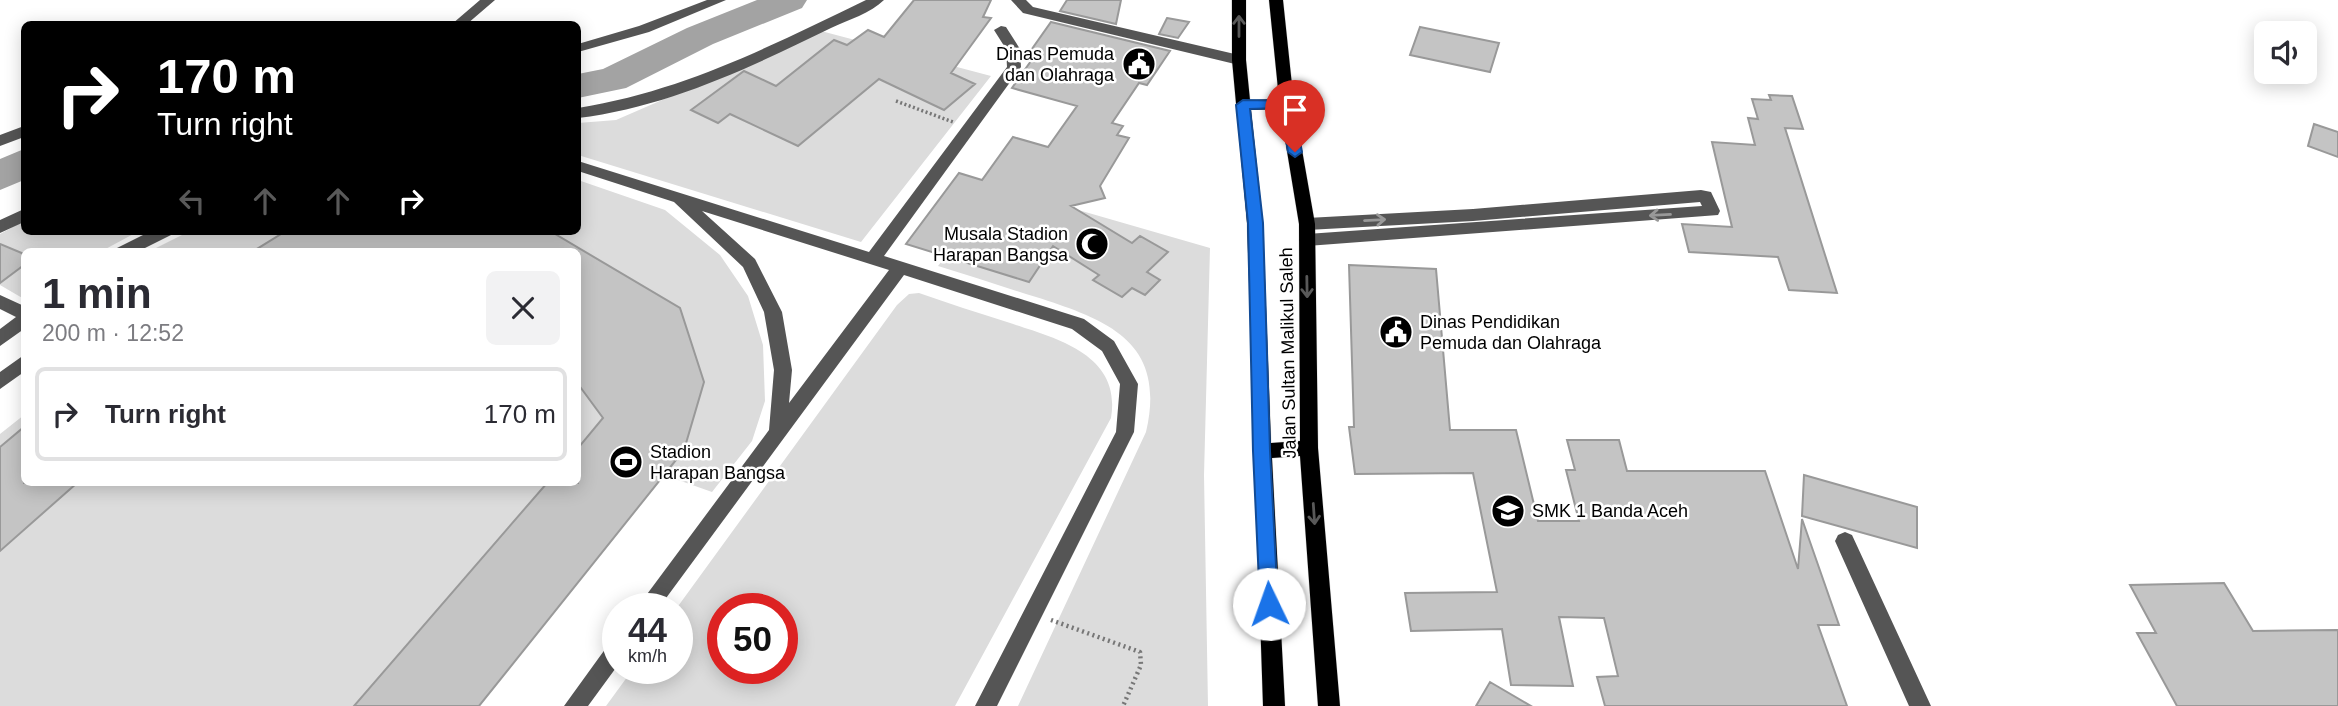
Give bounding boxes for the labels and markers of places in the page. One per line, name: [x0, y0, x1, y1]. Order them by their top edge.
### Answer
place label: Dinas Pemuda dan Olahraga: [996, 44, 1115, 85]
public building icon: Dinas Pemuda dan Olahraga: [1120, 45, 1158, 83]
pin: [1265, 80, 1325, 152]
place label: Musala Stadion Harapan Bangsa: [933, 224, 1069, 265]
mosque icon: Musala Stadion Harapan Bangsa: [1073, 225, 1111, 263]
place label: Dinas Pendidikan Pemuda dan Olahraga: [1420, 312, 1602, 353]
public building icon: Dinas Pendidikan Pemuda dan Olahraga: [1377, 313, 1415, 351]
place label: Stadion Harapan Bangsa: [650, 442, 786, 483]
sports icon: Stadion Harapan Bangsa: [607, 443, 645, 481]
school or university icon: SMK 1 Banda Aceh: [1489, 492, 1527, 530]
place label: SMK 1 Banda Aceh: [1532, 501, 1688, 521]

